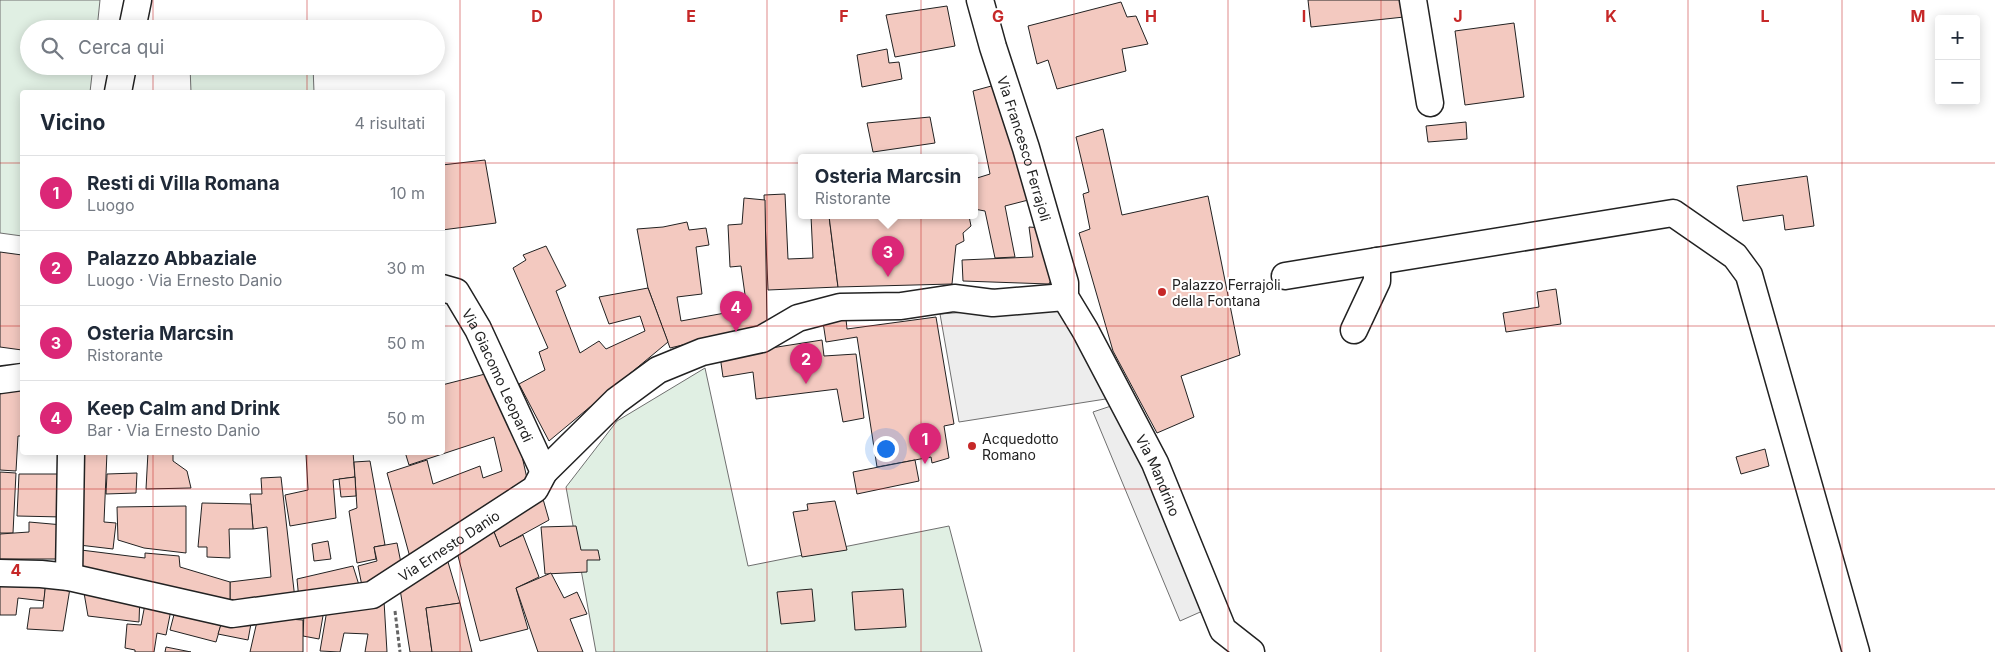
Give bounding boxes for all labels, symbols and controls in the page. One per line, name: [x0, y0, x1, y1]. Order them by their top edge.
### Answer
text: D: [531, 6, 543, 26]
text: E: [686, 6, 696, 26]
text: F: [839, 6, 849, 26]
text: G: [992, 6, 1004, 26]
text: H: [1145, 6, 1157, 26]
text: I: [1302, 6, 1306, 26]
text: J: [1453, 6, 1463, 26]
text: K: [1605, 6, 1617, 26]
text: L: [1760, 6, 1770, 26]
text: M: [1911, 6, 1925, 26]
map controls: [1935, 15, 1980, 105]
button: +: [1935, 15, 1980, 60]
search box: [20, 20, 445, 75]
icon: search: [38, 34, 66, 62]
text: Cerca qui: [78, 36, 164, 59]
button: −: [1935, 60, 1980, 105]
street label: Via Francesco Ferrajoli: [994, 73, 1055, 223]
text: Vicino: [40, 110, 105, 135]
text: 4 risultati: [355, 113, 425, 133]
popup: [798, 154, 978, 219]
text: Osteria Marcsin: [815, 165, 961, 188]
text: Resti di Villa Romana: [87, 172, 280, 195]
text: 1: [53, 183, 59, 203]
text: 10 m: [390, 183, 425, 203]
text: Ristorante: [815, 188, 891, 208]
text: Luogo: [87, 195, 135, 215]
pin: 3: [872, 236, 904, 277]
text: Palazzo Abbaziale: [87, 247, 257, 270]
text: 2: [51, 258, 61, 278]
text: 30 m: [387, 258, 425, 278]
text: Luogo · Via Ernesto Danio: [87, 270, 282, 290]
place label: Palazzo Ferrajoli della Fontana: [1172, 276, 1281, 309]
marker: Palazzo Ferrajoli della Fontana: [1156, 286, 1168, 298]
pin: 4: [720, 291, 752, 332]
street label: Via Giacomo Leopardi: [459, 305, 537, 444]
text: Osteria Marcsin: [87, 322, 234, 345]
text: 3: [51, 333, 61, 353]
text: 50 m: [387, 333, 425, 353]
pin: 2: [790, 343, 822, 384]
text: Ristorante: [87, 345, 163, 365]
text: Keep Calm and Drink: [87, 397, 280, 420]
text: 4: [51, 408, 61, 428]
text: 50 m: [387, 408, 425, 428]
text: Bar · Via Ernesto Danio: [87, 420, 260, 440]
pin: 1: [909, 423, 941, 464]
place label: Acquedotto Romano: [982, 430, 1059, 463]
street label: Via Mandrino: [1133, 431, 1184, 519]
your location: [873, 436, 899, 462]
marker: Acquedotto Romano: [966, 440, 978, 452]
street label: Via Ernesto Danio: [395, 506, 503, 584]
text: 4: [11, 560, 22, 580]

